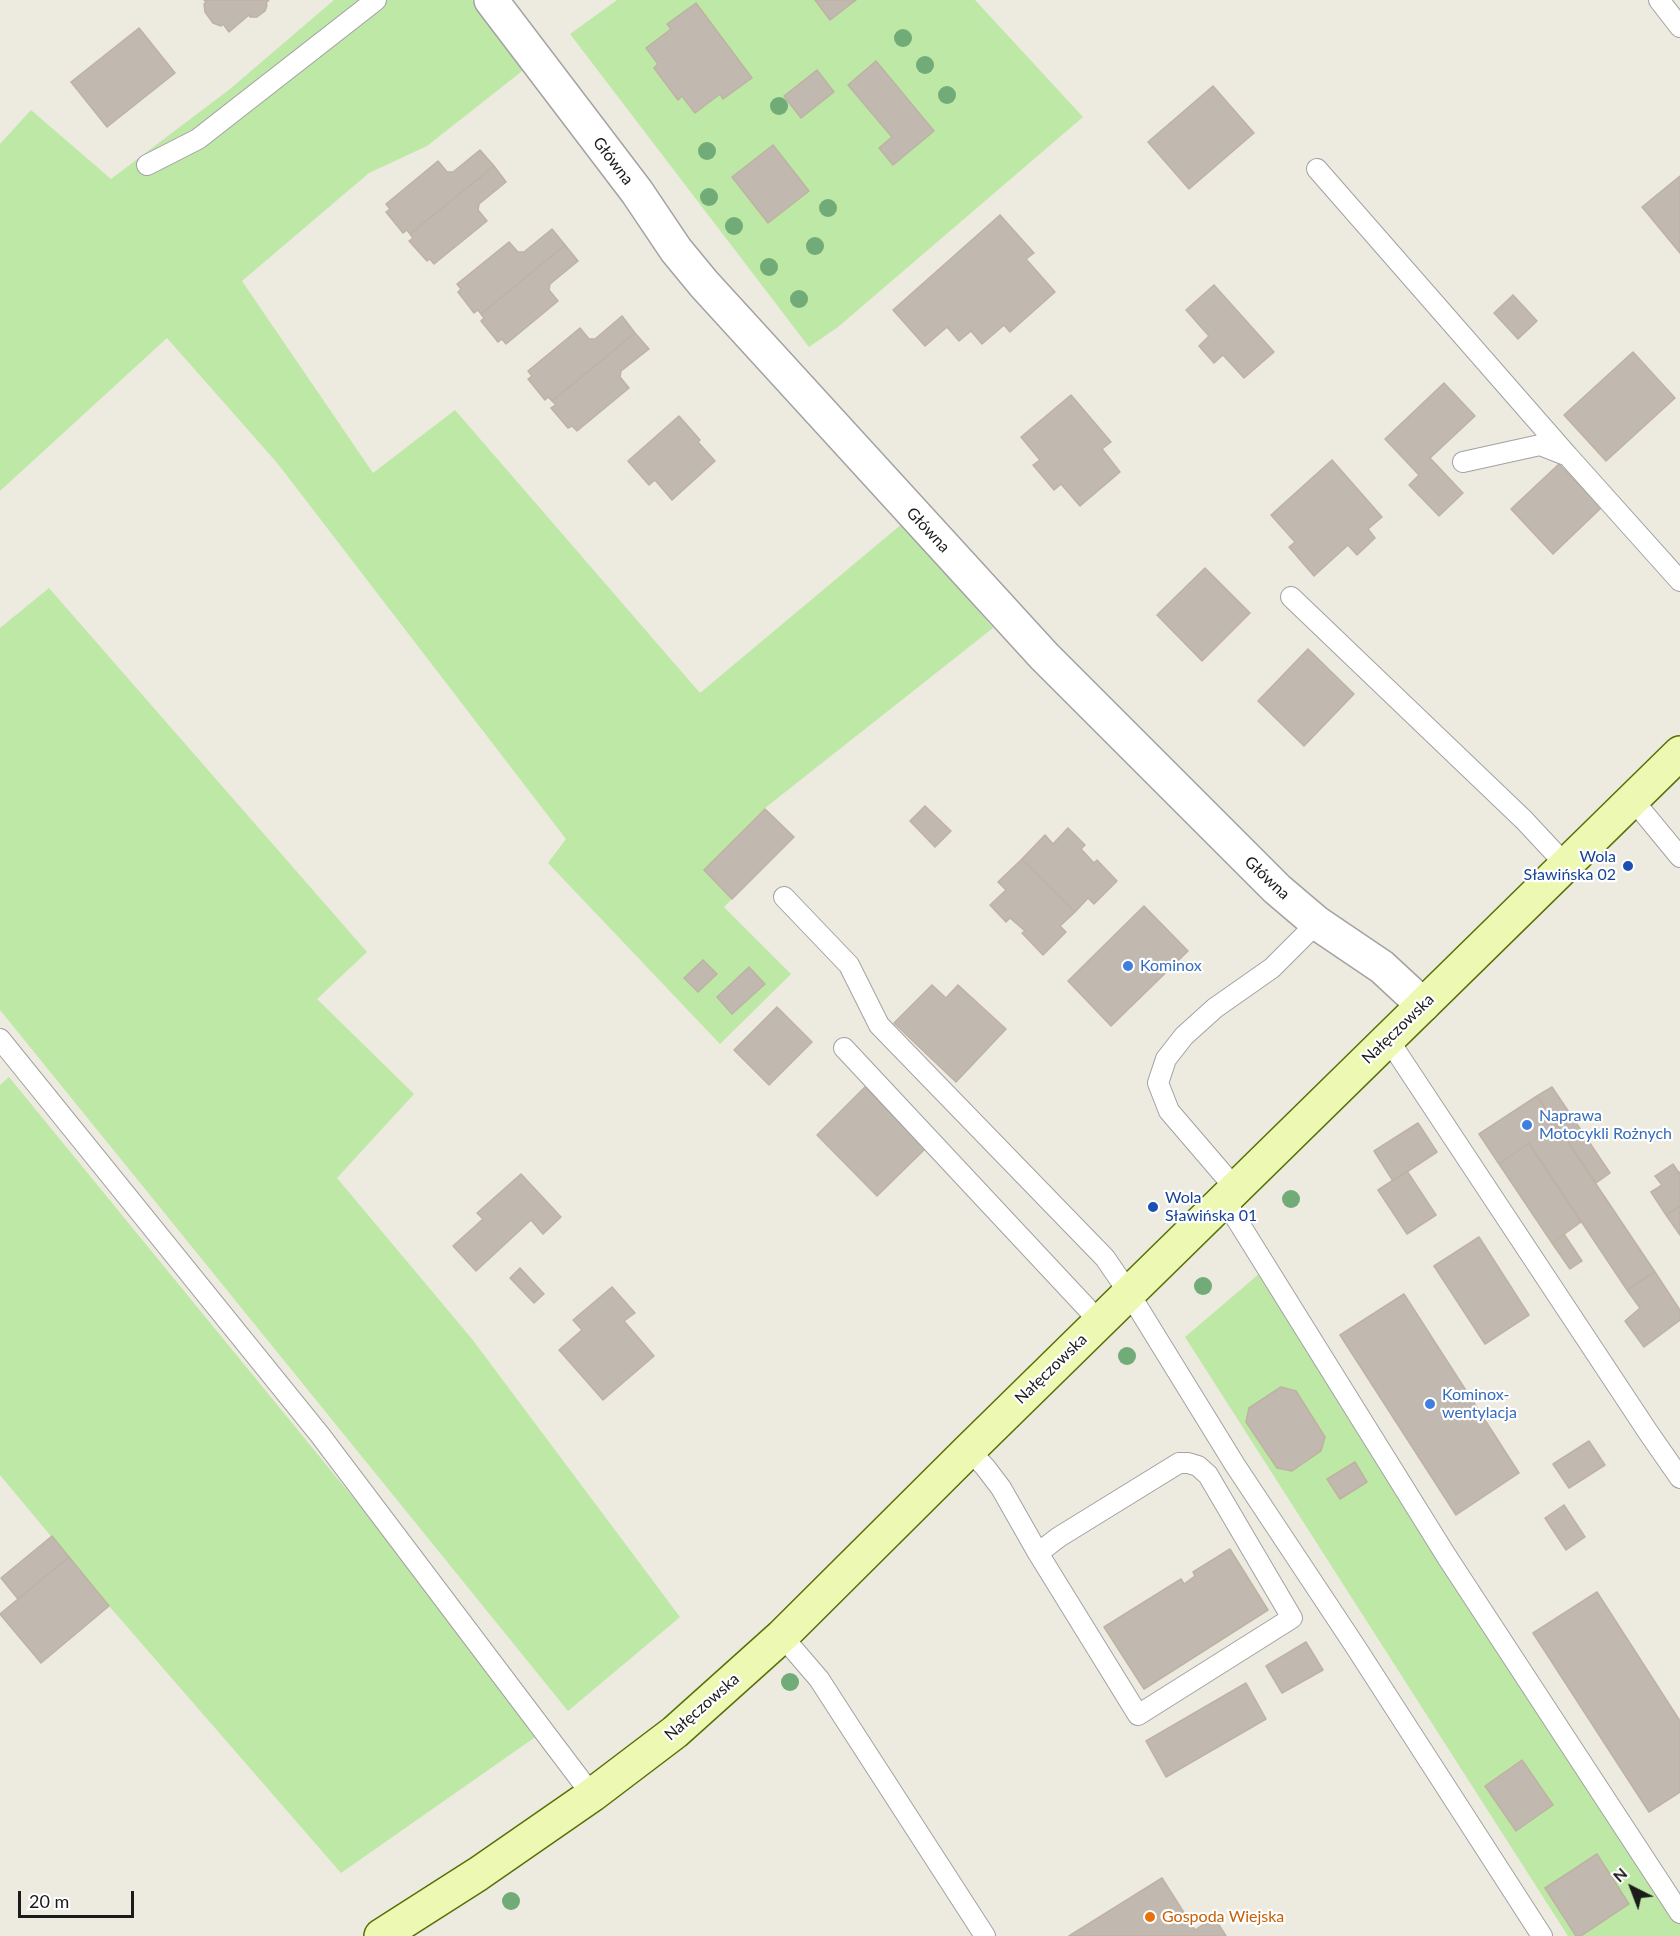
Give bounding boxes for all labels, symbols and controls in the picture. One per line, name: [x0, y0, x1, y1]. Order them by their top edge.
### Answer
street label: Główna: [589, 133, 637, 189]
street label: Główna: [902, 503, 954, 557]
place label: Wola Sławińska 02: [1524, 847, 1616, 885]
street label: Główna: [1240, 852, 1294, 904]
marker: Wola Sławińska 02: [1621, 859, 1635, 873]
place label: Kominox: [1140, 956, 1202, 976]
marker: Kominox: [1121, 959, 1135, 973]
street label: Nałęczowska: [1358, 990, 1438, 1068]
place label: Naprawa Motocykli Rożnych: [1539, 1106, 1672, 1144]
marker: Naprawa Motocykli Rożnych: [1520, 1118, 1534, 1132]
place label: Wola Sławińska 01: [1165, 1188, 1257, 1226]
marker: Wola Sławińska 01: [1146, 1200, 1160, 1214]
street label: Nałęczowska: [1011, 1330, 1091, 1408]
place label: Kominox- wentylacja: [1442, 1385, 1517, 1423]
marker: Kominox- wentylacja: [1423, 1397, 1437, 1411]
street label: Nałęczowska: [661, 1669, 743, 1745]
north arrow: [1602, 1858, 1662, 1918]
text: N: [1609, 1863, 1631, 1885]
scale bar: [21, 1879, 136, 1917]
text: 20 m: [29, 1890, 69, 1912]
place label: Gospoda Wiejska: [1162, 1907, 1284, 1927]
marker: Gospoda Wiejska: [1143, 1910, 1157, 1924]

